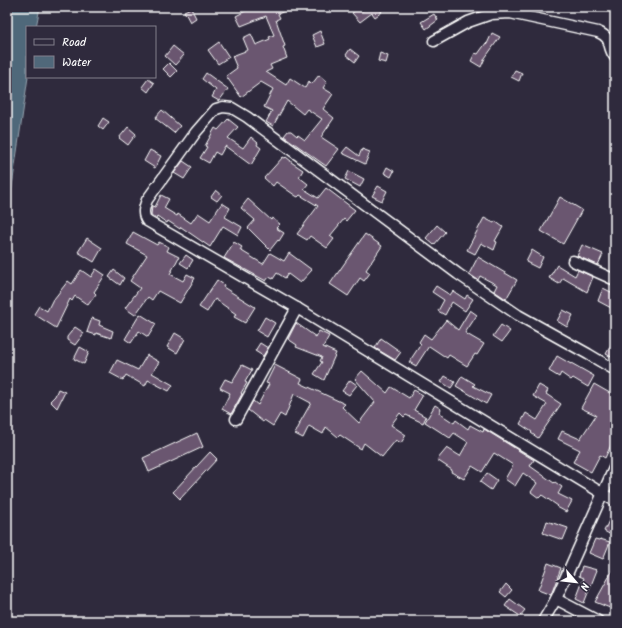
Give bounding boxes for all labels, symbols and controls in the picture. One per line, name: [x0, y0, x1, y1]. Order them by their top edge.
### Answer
legend: [26, 26, 156, 78]
text: Road: [62, 33, 87, 52]
text: Water: [62, 53, 92, 72]
north arrow: [556, 562, 596, 602]
text: N: [574, 579, 594, 594]

